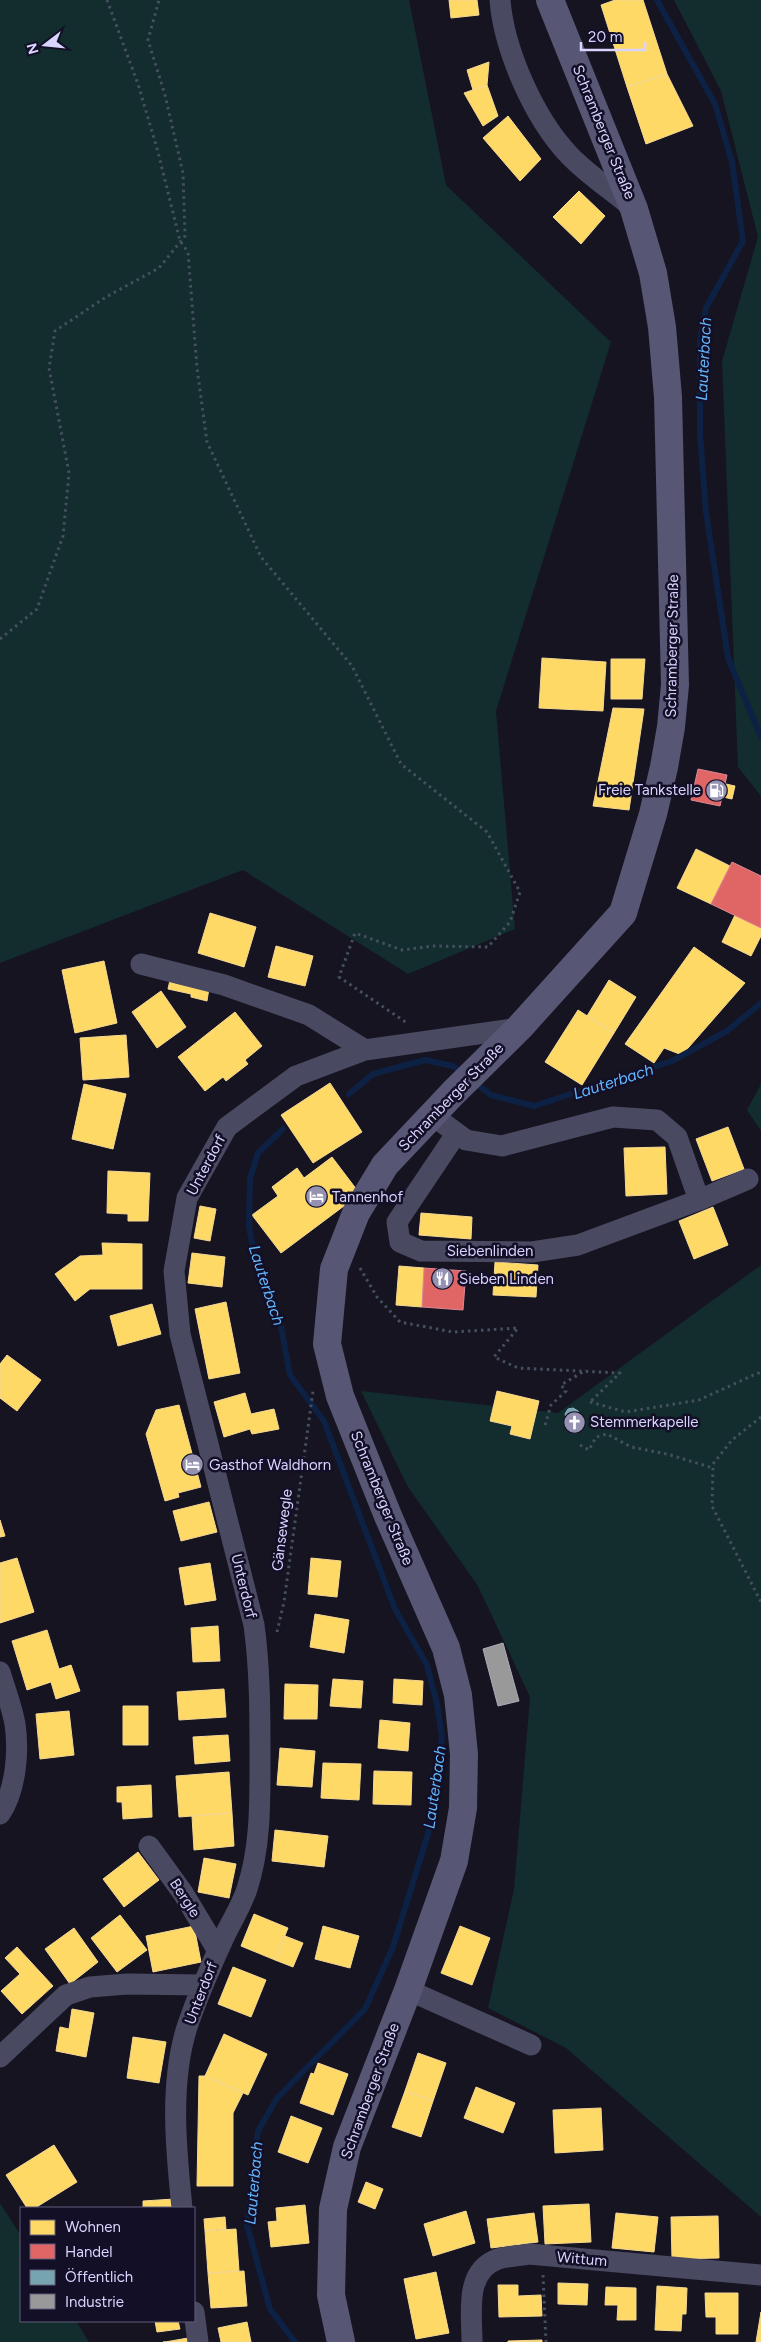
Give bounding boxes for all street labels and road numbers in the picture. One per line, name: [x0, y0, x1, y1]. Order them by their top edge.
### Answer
street label: Schramberger Straße: [569, 62, 639, 202]
street label: Schramberger Straße: [662, 574, 682, 718]
street label: Schramberger Straße: [395, 1039, 507, 1155]
street label: Unterdorf: [183, 1131, 230, 1198]
street label: Siebenlinden: [447, 1242, 533, 1260]
street label: Schramberger Straße: [347, 1428, 417, 1568]
street label: Gänsewegle: [268, 1488, 296, 1572]
street label: Unterdorf: [227, 1552, 261, 1621]
street label: Bergle: [166, 1875, 204, 1921]
street label: Unterdorf: [181, 1959, 221, 2027]
street label: Schramberger Straße: [337, 2021, 403, 2161]
street label: Wittum: [556, 2248, 608, 2270]

